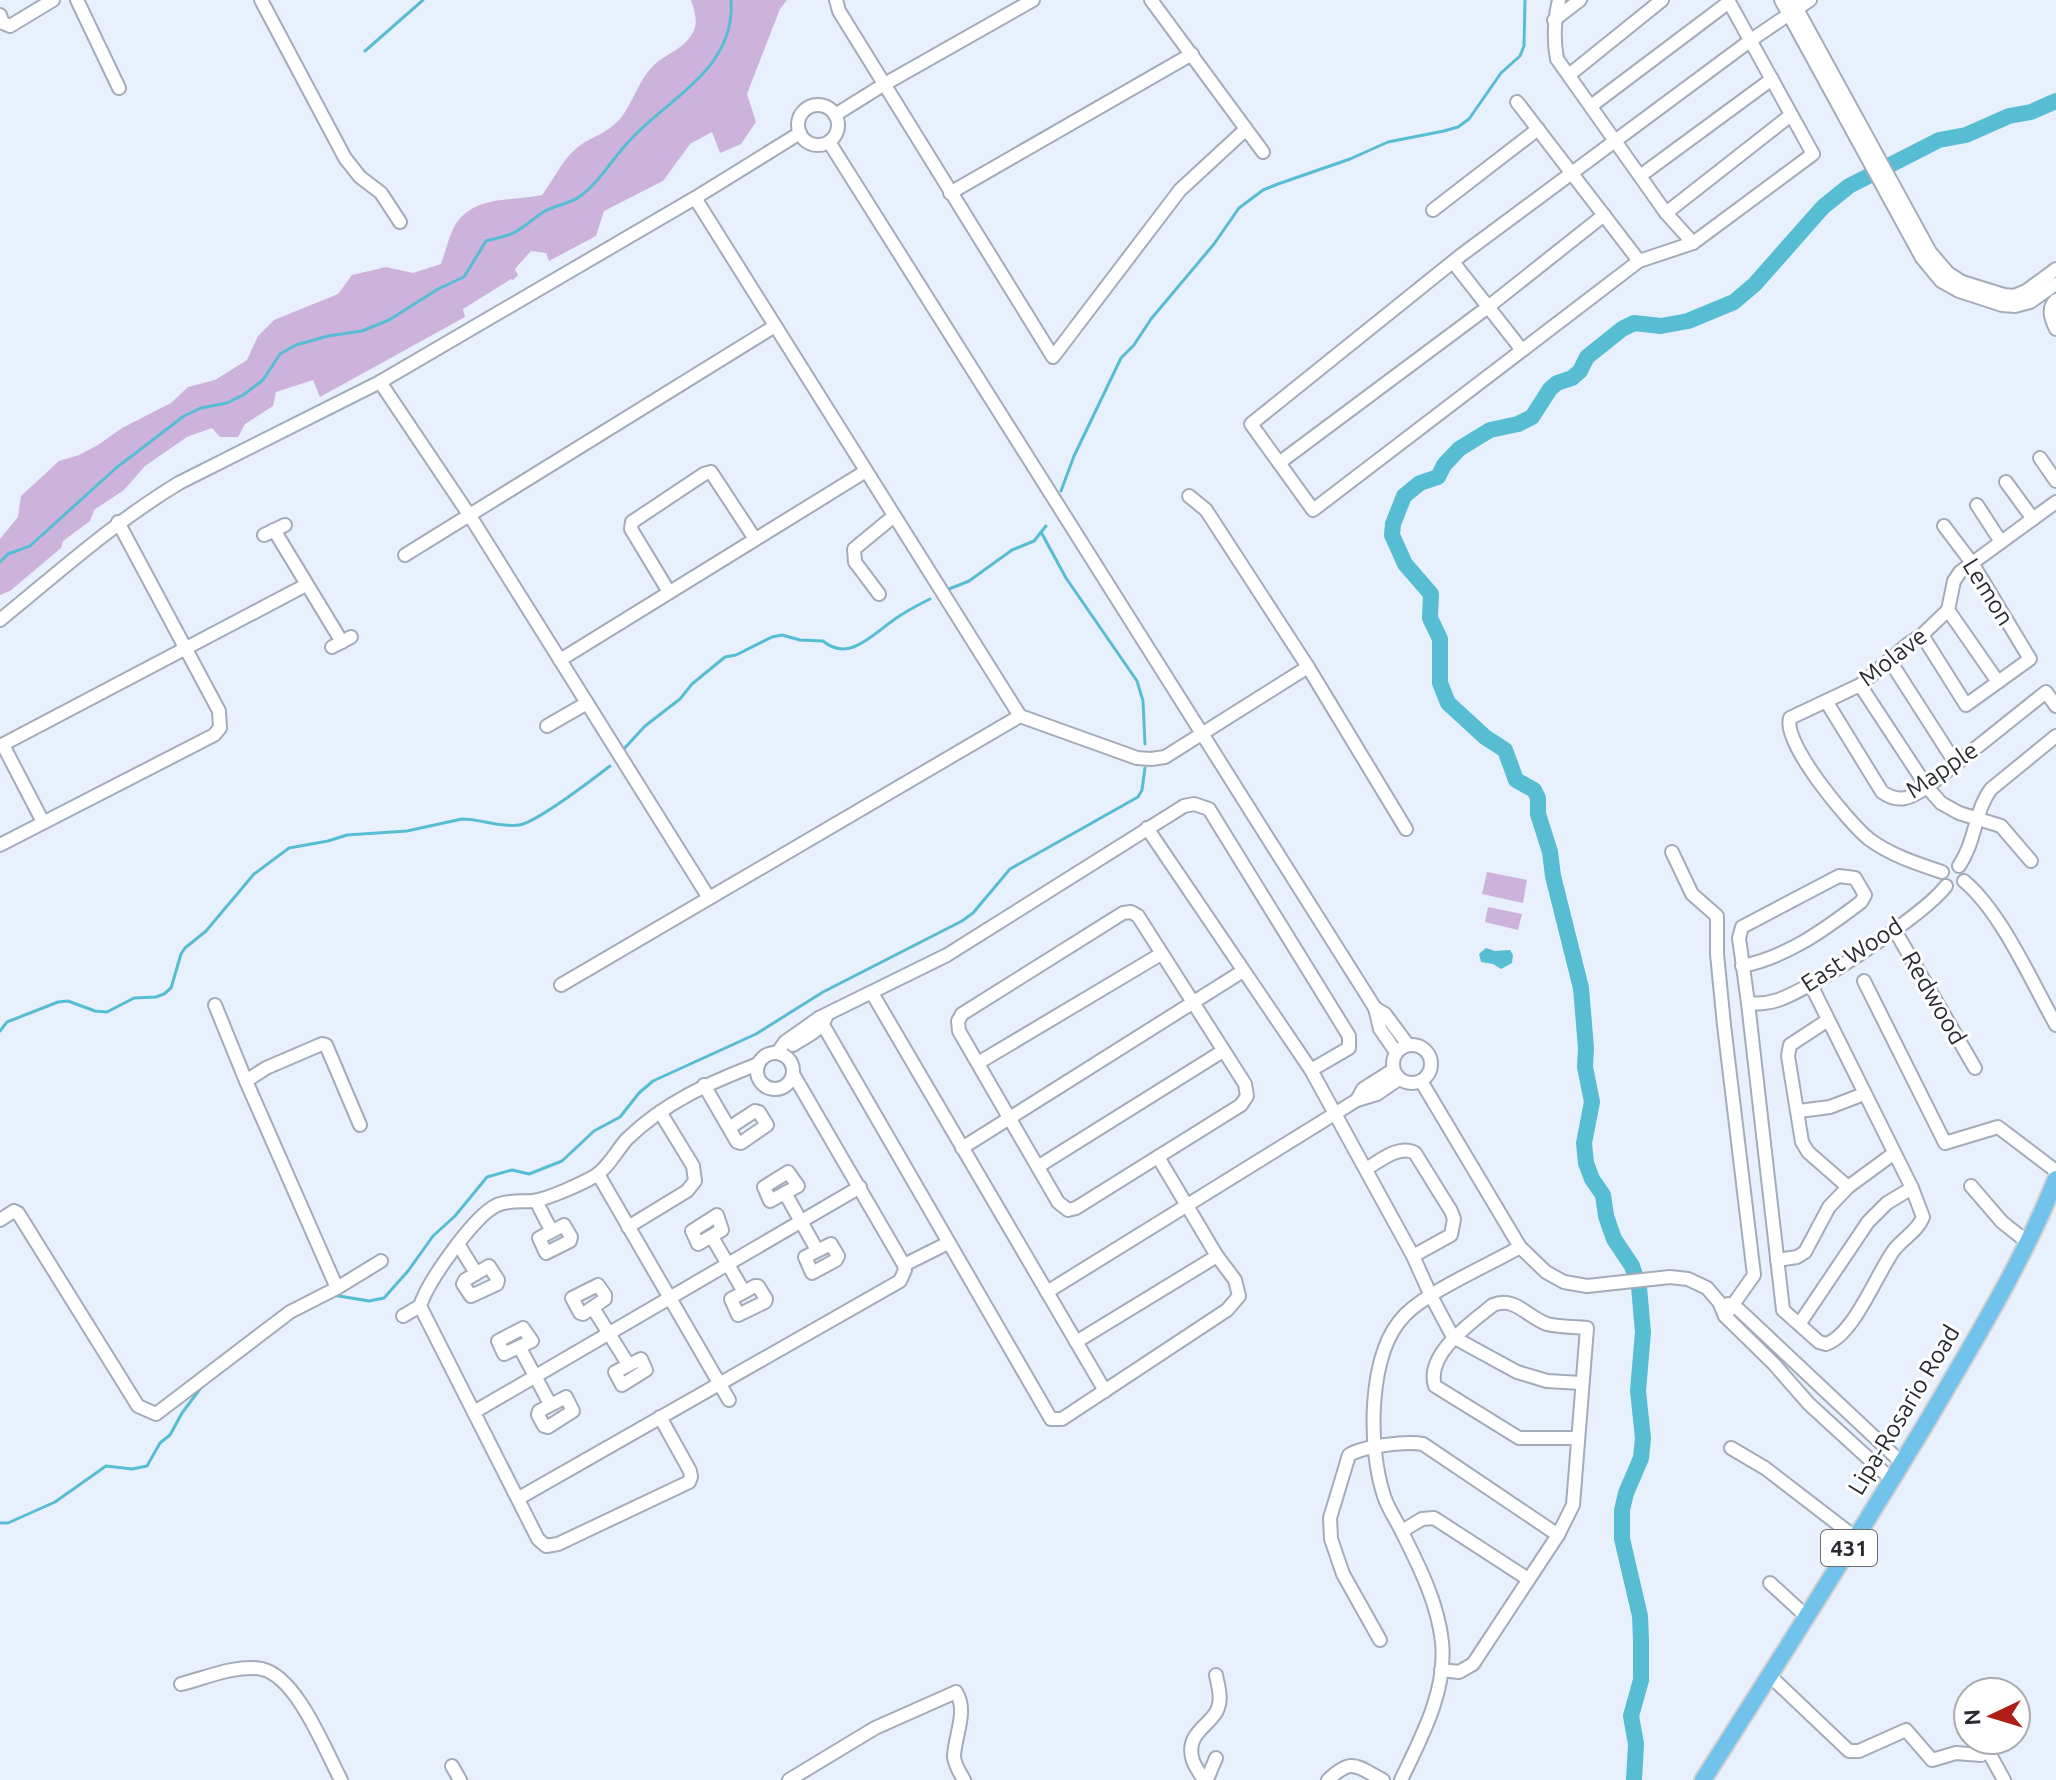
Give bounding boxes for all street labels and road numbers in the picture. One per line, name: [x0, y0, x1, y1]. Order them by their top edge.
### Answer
street label: Lemon: [1957, 553, 2019, 630]
street label: Molave: [1853, 622, 1932, 691]
street label: Mapple: [1901, 736, 1983, 803]
street label: East Wood: [1796, 912, 1907, 997]
street label: Redwood: [1897, 946, 1972, 1049]
street label: Lipa-Rosario Road: [1842, 1320, 1965, 1499]
road number: 431: [1821, 1530, 1877, 1566]

